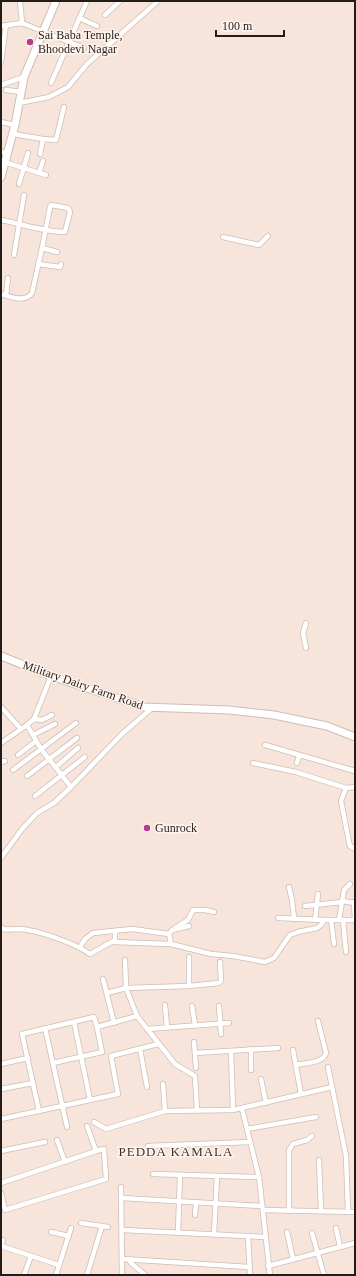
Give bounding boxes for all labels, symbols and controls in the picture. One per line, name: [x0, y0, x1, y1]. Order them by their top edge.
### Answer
scale bar: [216, 12, 284, 38]
text: 100 m: [222, 19, 253, 33]
place label: Sai Baba Temple, Bhoodevi Nagar: [38, 28, 123, 56]
marker: Sai Baba Temple, Bhoodevi Nagar: [25, 37, 35, 47]
street label: Military Dairy Farm Road: [21, 658, 145, 712]
place label: Gunrock: [155, 821, 197, 835]
marker: Gunrock: [142, 823, 152, 833]
district label: PEDDA KAMALA: [119, 1144, 233, 1159]

